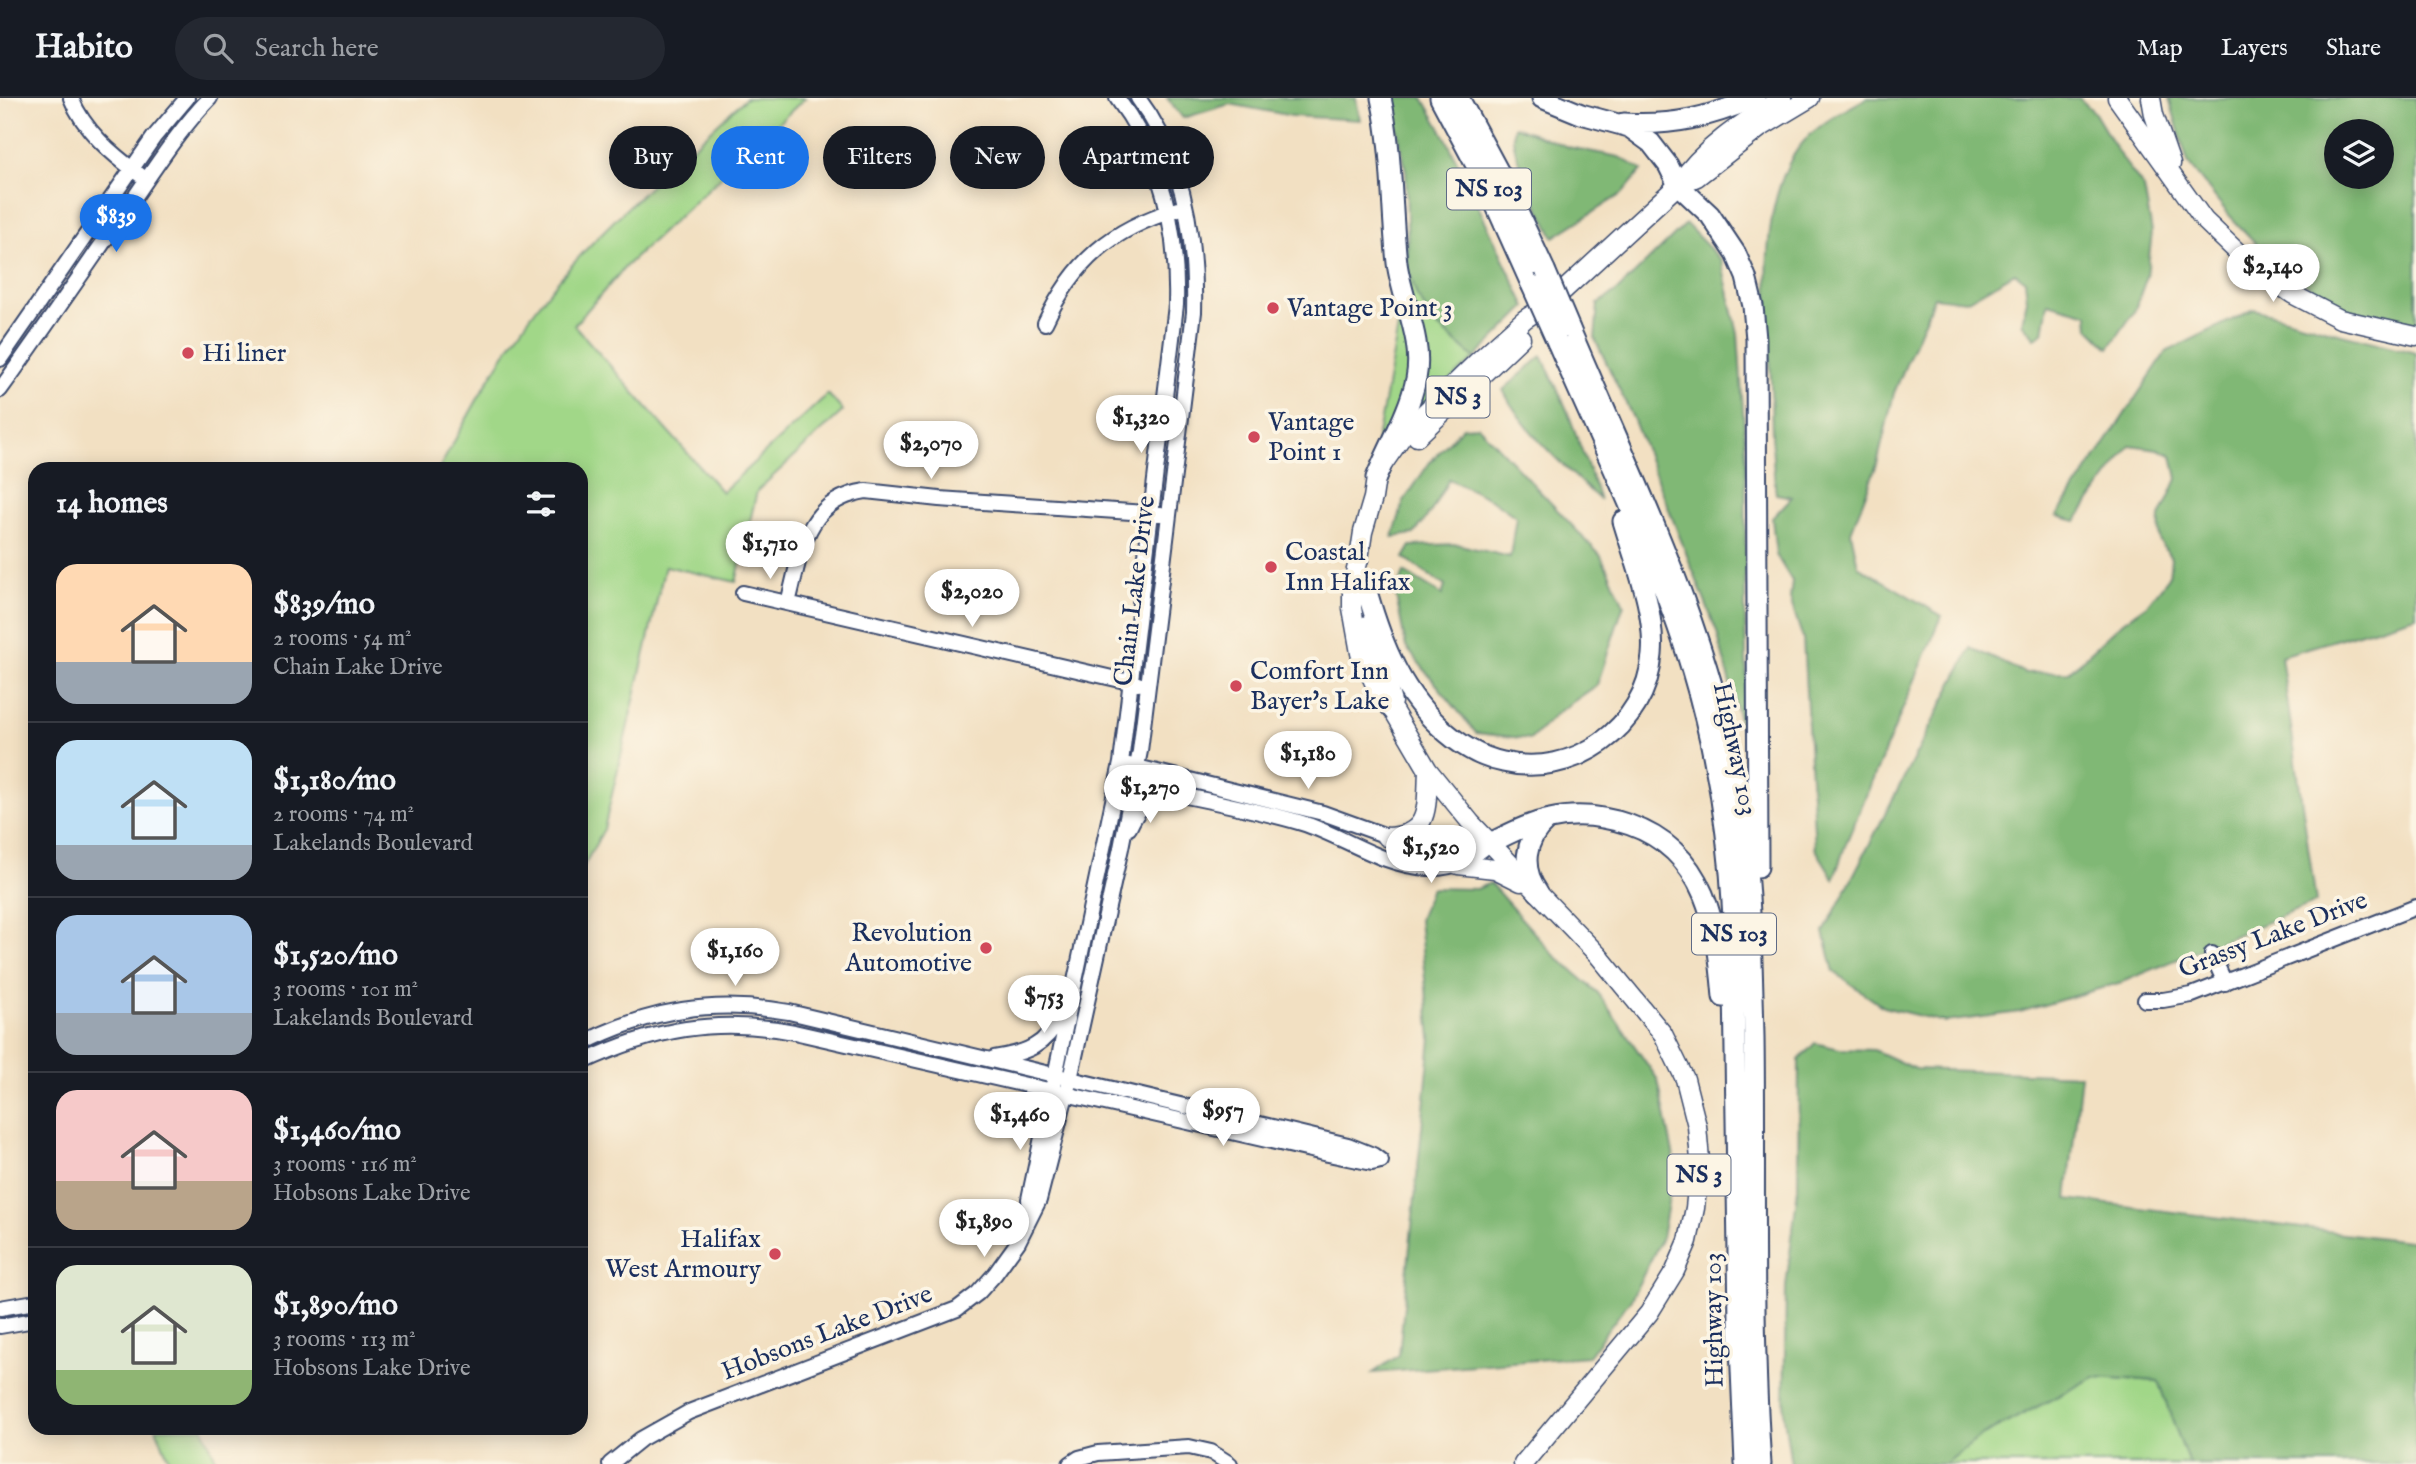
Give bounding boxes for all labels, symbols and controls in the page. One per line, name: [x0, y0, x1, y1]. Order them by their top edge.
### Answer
search box: [175, 17, 665, 80]
text: Habito: [35, 27, 133, 69]
icon: search: [199, 29, 237, 67]
text: Search here: [255, 32, 379, 65]
text: Map: [2137, 33, 2183, 64]
text: Layers: [2221, 33, 2288, 64]
text: Share: [2326, 33, 2381, 64]
map controls: [2324, 119, 2394, 189]
button: layers: [2324, 119, 2394, 189]
chip: Buy: [609, 126, 697, 189]
chip: Rent: [711, 126, 809, 189]
chip: Filters: [823, 126, 936, 189]
chip: New: [950, 126, 1045, 189]
chip: Apartment: [1059, 126, 1214, 189]
road number: NS 103: [1447, 168, 1531, 210]
pin: $839: [75, 194, 157, 254]
text: $839: [96, 202, 136, 231]
pin: $2,140: [2216, 244, 2330, 304]
text: $2,140: [2243, 252, 2303, 281]
place label: Vantage Point 3: [1286, 292, 1453, 325]
marker: Vantage Point 3: [1265, 300, 1281, 316]
place label: Hi liner: [202, 337, 287, 370]
marker: Hi liner: [180, 345, 196, 361]
road number: NS 3: [1426, 376, 1490, 418]
pin: $1,320: [1084, 396, 1198, 455]
text: $1,320: [1112, 403, 1170, 432]
place label: Vantage Point 1: [1267, 406, 1355, 469]
pin: $2,070: [874, 422, 988, 481]
text: $2,070: [899, 429, 963, 458]
marker: Vantage Point 1: [1246, 429, 1262, 445]
text: 14 homes: [56, 485, 168, 523]
icon: filters: [522, 485, 560, 523]
street label: Chain Lake Drive: [1107, 494, 1163, 688]
pin: $1,710: [713, 522, 827, 581]
text: $1,710: [742, 529, 798, 558]
place label: Coastal Inn Halifax: [1285, 536, 1411, 599]
marker: Coastal Inn Halifax: [1263, 559, 1279, 575]
pin: $2,020: [915, 570, 1029, 629]
text: $2,020: [940, 577, 1004, 606]
text: $839/mo: [273, 586, 375, 624]
icon: home: [112, 592, 196, 676]
text: 2 rooms · 54 m²: [273, 624, 412, 653]
text: Chain Lake Drive: [273, 653, 443, 682]
place label: Comfort Inn Bayer's Lake: [1250, 655, 1389, 718]
marker: Comfort Inn Bayer's Lake: [1228, 678, 1244, 694]
street label: Highway 103: [1705, 679, 1765, 819]
pin: $1,180: [1251, 732, 1365, 791]
text: $1,180: [1280, 739, 1336, 768]
text: $1,180/mo: [273, 762, 396, 800]
pin: $1,270: [1093, 766, 1207, 825]
icon: home: [112, 768, 196, 852]
text: $1,270: [1120, 773, 1180, 802]
text: 2 rooms · 74 m²: [273, 800, 414, 829]
pin: $1,520: [1374, 826, 1488, 885]
text: Lakelands Boulevard: [273, 829, 473, 858]
text: $1,520: [1402, 833, 1460, 862]
street label: Grassy Lake Drive: [2174, 884, 2372, 986]
road number: NS 103: [1692, 914, 1776, 954]
place label: Revolution Automotive: [844, 917, 972, 980]
pin: $1,160: [678, 928, 792, 988]
text: $1,160: [707, 936, 764, 965]
text: $1,520/mo: [273, 937, 398, 975]
marker: Revolution Automotive: [978, 940, 994, 956]
icon: home: [112, 943, 196, 1027]
text: 3 rooms · 101 m²: [273, 975, 418, 1004]
pin: $753: [1003, 976, 1085, 1035]
text: $753: [1024, 983, 1064, 1012]
text: Lakelands Boulevard: [273, 1004, 473, 1033]
pin: $957: [1182, 1088, 1264, 1148]
pin: $1,460: [963, 1093, 1077, 1152]
text: $957: [1202, 1096, 1244, 1125]
text: $1,460: [990, 1100, 1050, 1129]
text: $1,460/mo: [273, 1112, 401, 1150]
icon: home: [112, 1118, 196, 1202]
text: 3 rooms · 116 m²: [273, 1150, 417, 1179]
road number: NS 3: [1668, 1154, 1730, 1196]
text: Hobsons Lake Drive: [273, 1179, 470, 1208]
pin: $1,890: [927, 1200, 1041, 1259]
text: $1,890: [955, 1207, 1013, 1236]
place label: Halifax West Armoury: [605, 1223, 761, 1286]
marker: Halifax West Armoury: [767, 1246, 783, 1262]
street label: Highway 103: [1696, 1252, 1732, 1388]
street label: Hobsons Lake Drive: [717, 1278, 937, 1388]
text: $1,890/mo: [273, 1287, 398, 1325]
icon: home: [112, 1293, 196, 1377]
text: 3 rooms · 113 m²: [273, 1325, 416, 1354]
text: Hobsons Lake Drive: [273, 1354, 470, 1383]

